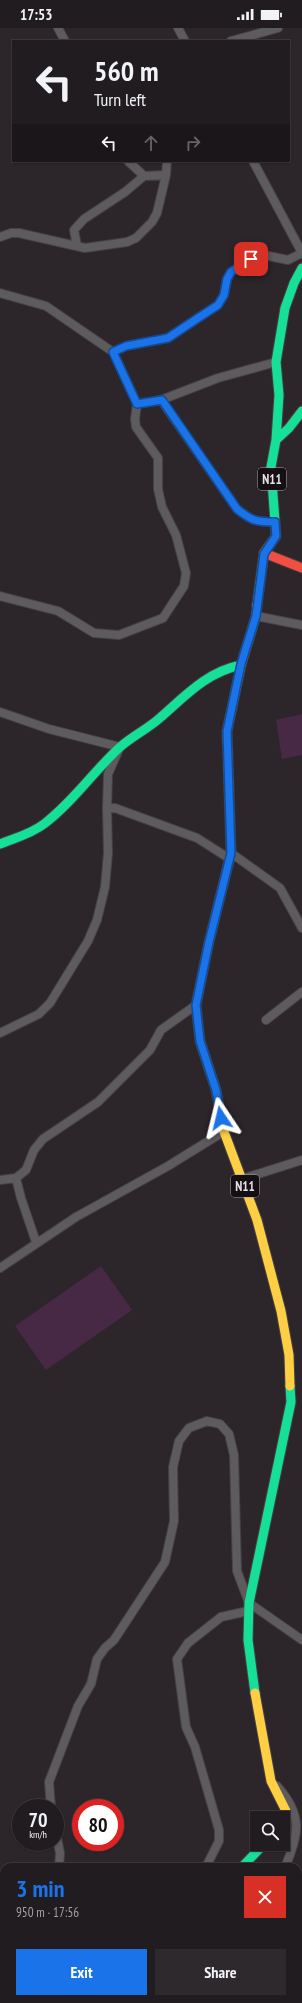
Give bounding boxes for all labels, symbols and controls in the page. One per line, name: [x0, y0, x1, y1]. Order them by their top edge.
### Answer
text: 17:53: [20, 5, 52, 24]
text: 560 m: [94, 52, 158, 89]
icon: left: [28, 56, 80, 108]
text: Turn left: [94, 88, 146, 111]
icon: left: [98, 132, 120, 154]
icon: ahead: [140, 132, 162, 154]
icon: right: [182, 132, 204, 154]
pin: [234, 242, 268, 276]
icon: arrive: [240, 248, 262, 270]
road number: N11: [258, 468, 286, 490]
position arrow: [200, 1097, 242, 1139]
road number: N11: [231, 1175, 259, 1197]
speed limit sign: 80: [72, 1799, 124, 1851]
text: 70: [28, 1807, 48, 1833]
map controls: [250, 1811, 290, 1851]
button: search: [250, 1811, 290, 1851]
text: km/h: [29, 1828, 47, 1841]
text: 3 min: [16, 1873, 64, 1904]
button: close: [244, 1876, 286, 1918]
text: 950 m · 17:56: [16, 1904, 79, 1921]
button: Exit: [16, 1949, 147, 1995]
button: Share: [155, 1949, 286, 1995]

